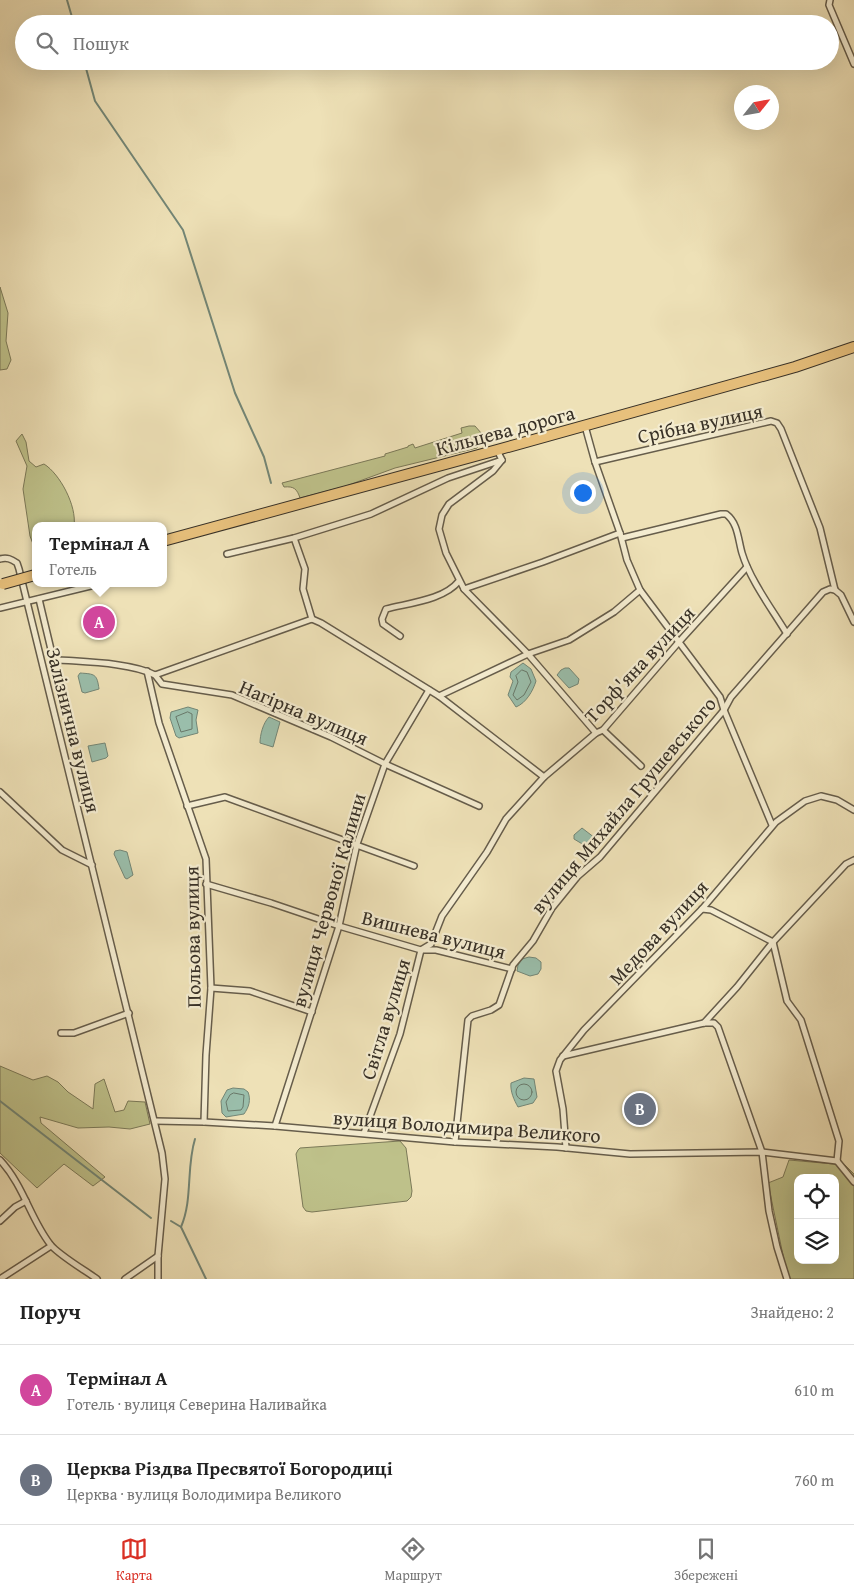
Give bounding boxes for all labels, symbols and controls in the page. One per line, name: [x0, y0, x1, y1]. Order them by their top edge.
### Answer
search box: [15, 15, 839, 70]
icon: search: [33, 29, 61, 57]
text: Пошук: [73, 29, 129, 57]
north arrow: [734, 85, 779, 130]
street label: Срібна вулиця: [635, 396, 765, 450]
street label: Кільцева дорога: [432, 397, 578, 462]
your location: [570, 480, 596, 506]
popup: [32, 522, 167, 587]
text: Термінал А: [49, 529, 150, 557]
text: Готель: [49, 557, 97, 581]
street label: Торф'яна вулиця: [577, 599, 701, 729]
pin: A: [83, 603, 115, 641]
street label: Залізнична вулиця: [39, 644, 109, 816]
street label: Нагірна вулиця: [235, 672, 373, 752]
street label: вулиця Михайла Грушевського: [523, 690, 723, 920]
street label: вулиця Червоної Калини: [284, 789, 373, 1011]
street label: Польова вулиця: [176, 866, 208, 1008]
street label: Медова вулиця: [602, 873, 714, 991]
street label: Вишнева вулиця: [359, 902, 509, 966]
street label: Світла вулиця: [353, 955, 417, 1083]
pin: B: [624, 1090, 656, 1128]
street label: вулиця Володимира Великого: [332, 1102, 602, 1150]
map controls: [794, 1174, 839, 1264]
button: locate: [794, 1174, 839, 1219]
button: layers: [794, 1219, 839, 1264]
text: Поруч: [20, 1296, 81, 1327]
text: Знайдено: 2: [751, 1300, 834, 1324]
text: Термінал А: [67, 1364, 167, 1392]
text: A: [31, 1378, 41, 1402]
text: 610 m: [794, 1378, 834, 1402]
text: Готель · вулиця Северина Наливайка: [67, 1392, 327, 1416]
text: Церква Різдва Пресвятої Богородиці: [67, 1454, 393, 1482]
text: B: [31, 1468, 41, 1492]
text: 760 m: [794, 1468, 834, 1492]
text: Церква · вулиця Володимира Великого: [67, 1482, 341, 1506]
tab: Карта: [116, 1535, 152, 1585]
tab: Маршрут: [384, 1535, 442, 1585]
tab: Збережені: [674, 1535, 738, 1585]

